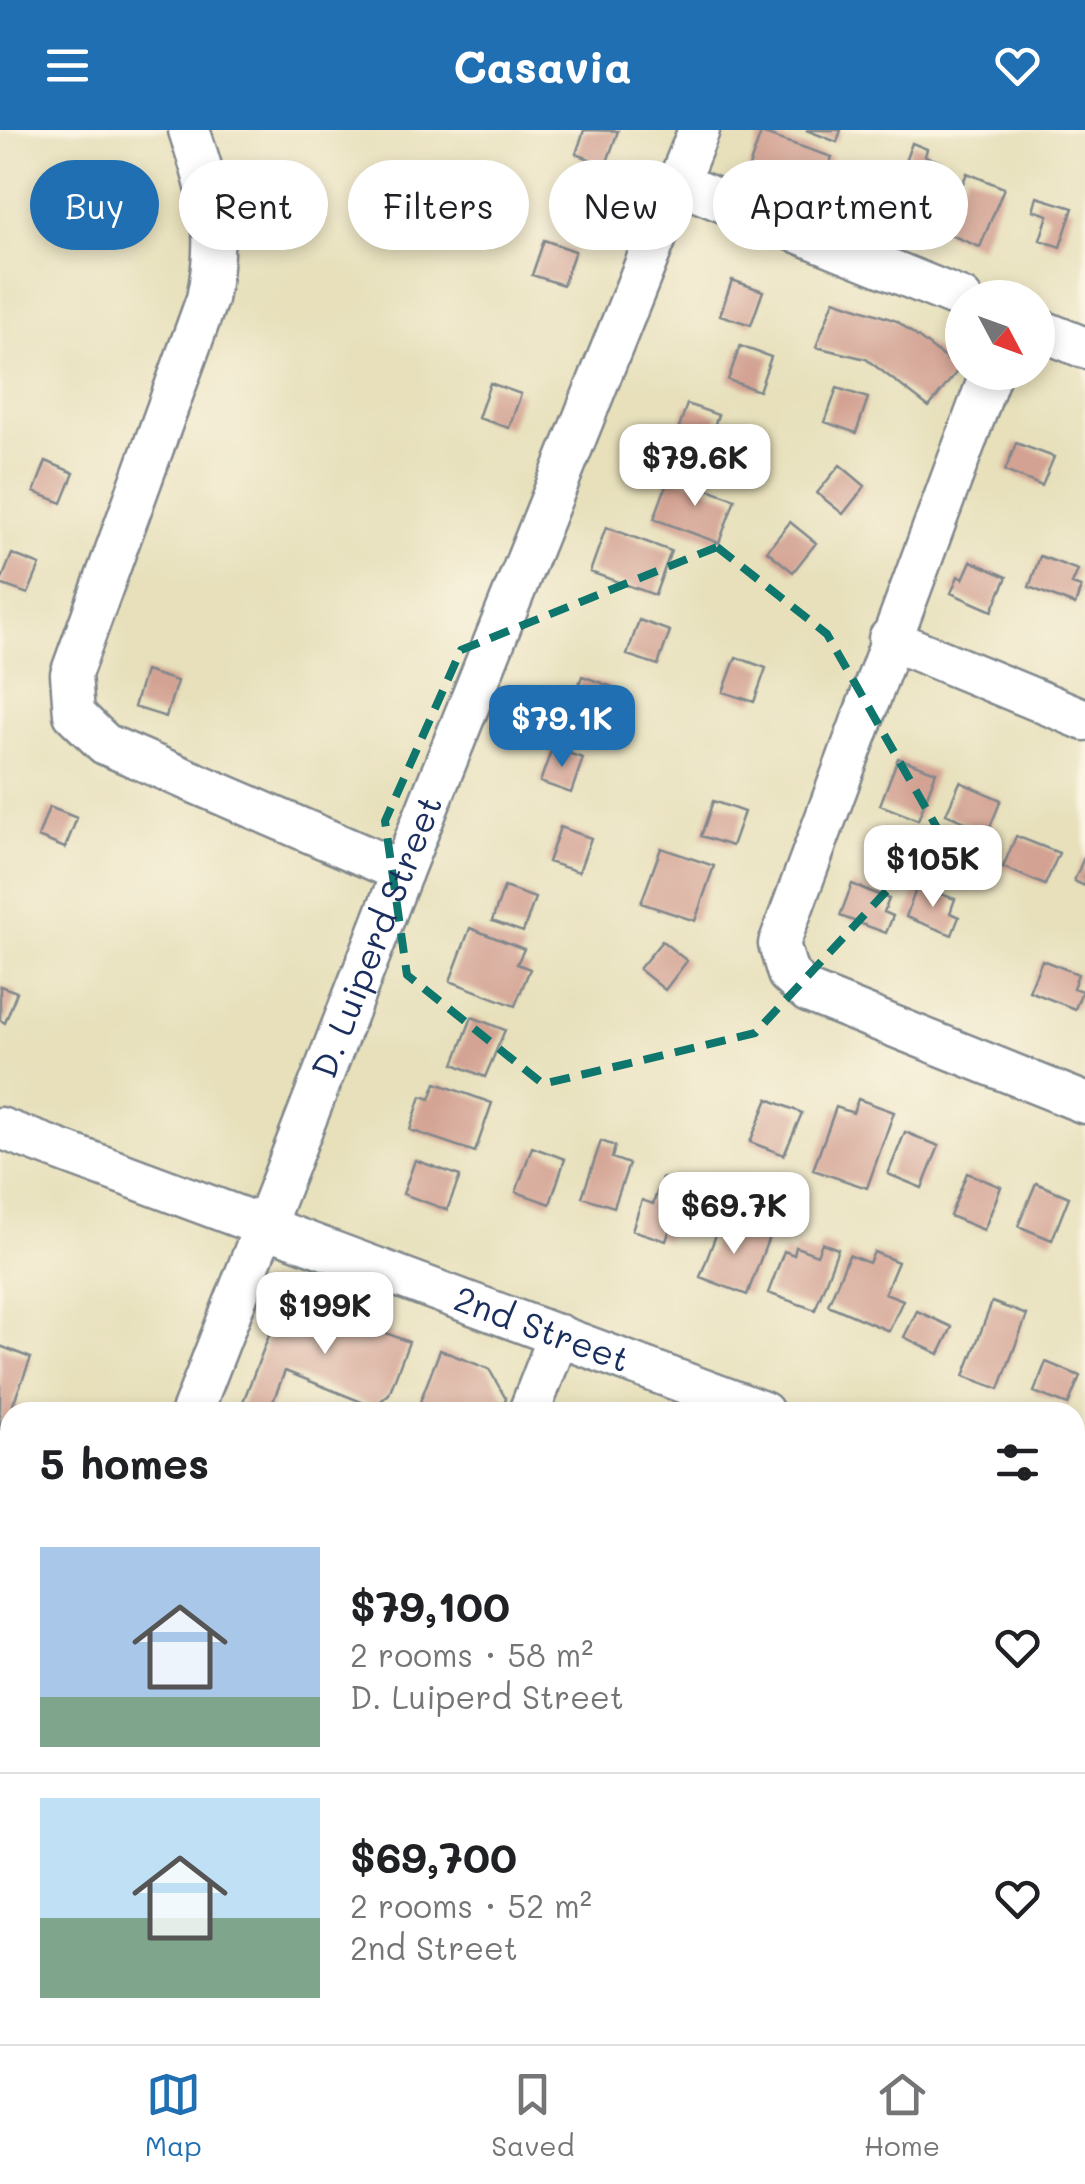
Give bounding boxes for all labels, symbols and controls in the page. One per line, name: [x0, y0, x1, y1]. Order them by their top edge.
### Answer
text: Casavia: [453, 36, 632, 94]
icon: menu: [40, 38, 95, 93]
icon: heart: [990, 38, 1045, 93]
chip: Buy: [30, 160, 159, 250]
chip: Rent: [179, 160, 328, 250]
chip: Filters: [348, 160, 529, 250]
chip: New: [549, 160, 693, 250]
chip: Apartment: [713, 160, 968, 250]
north arrow: [945, 280, 1055, 390]
map controls: [945, 280, 1055, 390]
pin: $79.6K: [614, 424, 776, 509]
text: $79.6K: [641, 435, 749, 477]
pin: $79.1K: [481, 685, 643, 770]
text: $79.1K: [511, 696, 613, 738]
street label: D. Luiperd Street: [299, 788, 451, 1084]
pin: $105K: [863, 825, 1003, 910]
text: $105K: [886, 836, 980, 878]
pin: $69.7K: [653, 1172, 815, 1257]
text: $69.7K: [680, 1183, 788, 1225]
pin: $199K: [255, 1272, 395, 1357]
street label: 2nd Street: [448, 1274, 637, 1381]
text: $199K: [278, 1283, 372, 1325]
text: 5 homes: [40, 1435, 209, 1490]
icon: filters: [990, 1435, 1045, 1490]
text: $79,100: [350, 1578, 510, 1633]
icon: home: [120, 1587, 240, 1707]
icon: heart: [990, 1620, 1045, 1675]
text: 2 rooms · 58 m²: [350, 1633, 593, 1675]
text: D. Luiperd Street: [350, 1675, 624, 1717]
text: $69,700: [350, 1829, 517, 1884]
icon: home: [120, 1838, 240, 1958]
icon: heart: [990, 1871, 1045, 1926]
text: 2 rooms · 52 m²: [350, 1884, 592, 1926]
text: 2nd Street: [350, 1926, 518, 1968]
tab: Map: [145, 2067, 202, 2163]
tab: Saved: [491, 2067, 574, 2163]
tab: Home: [864, 2067, 940, 2163]

